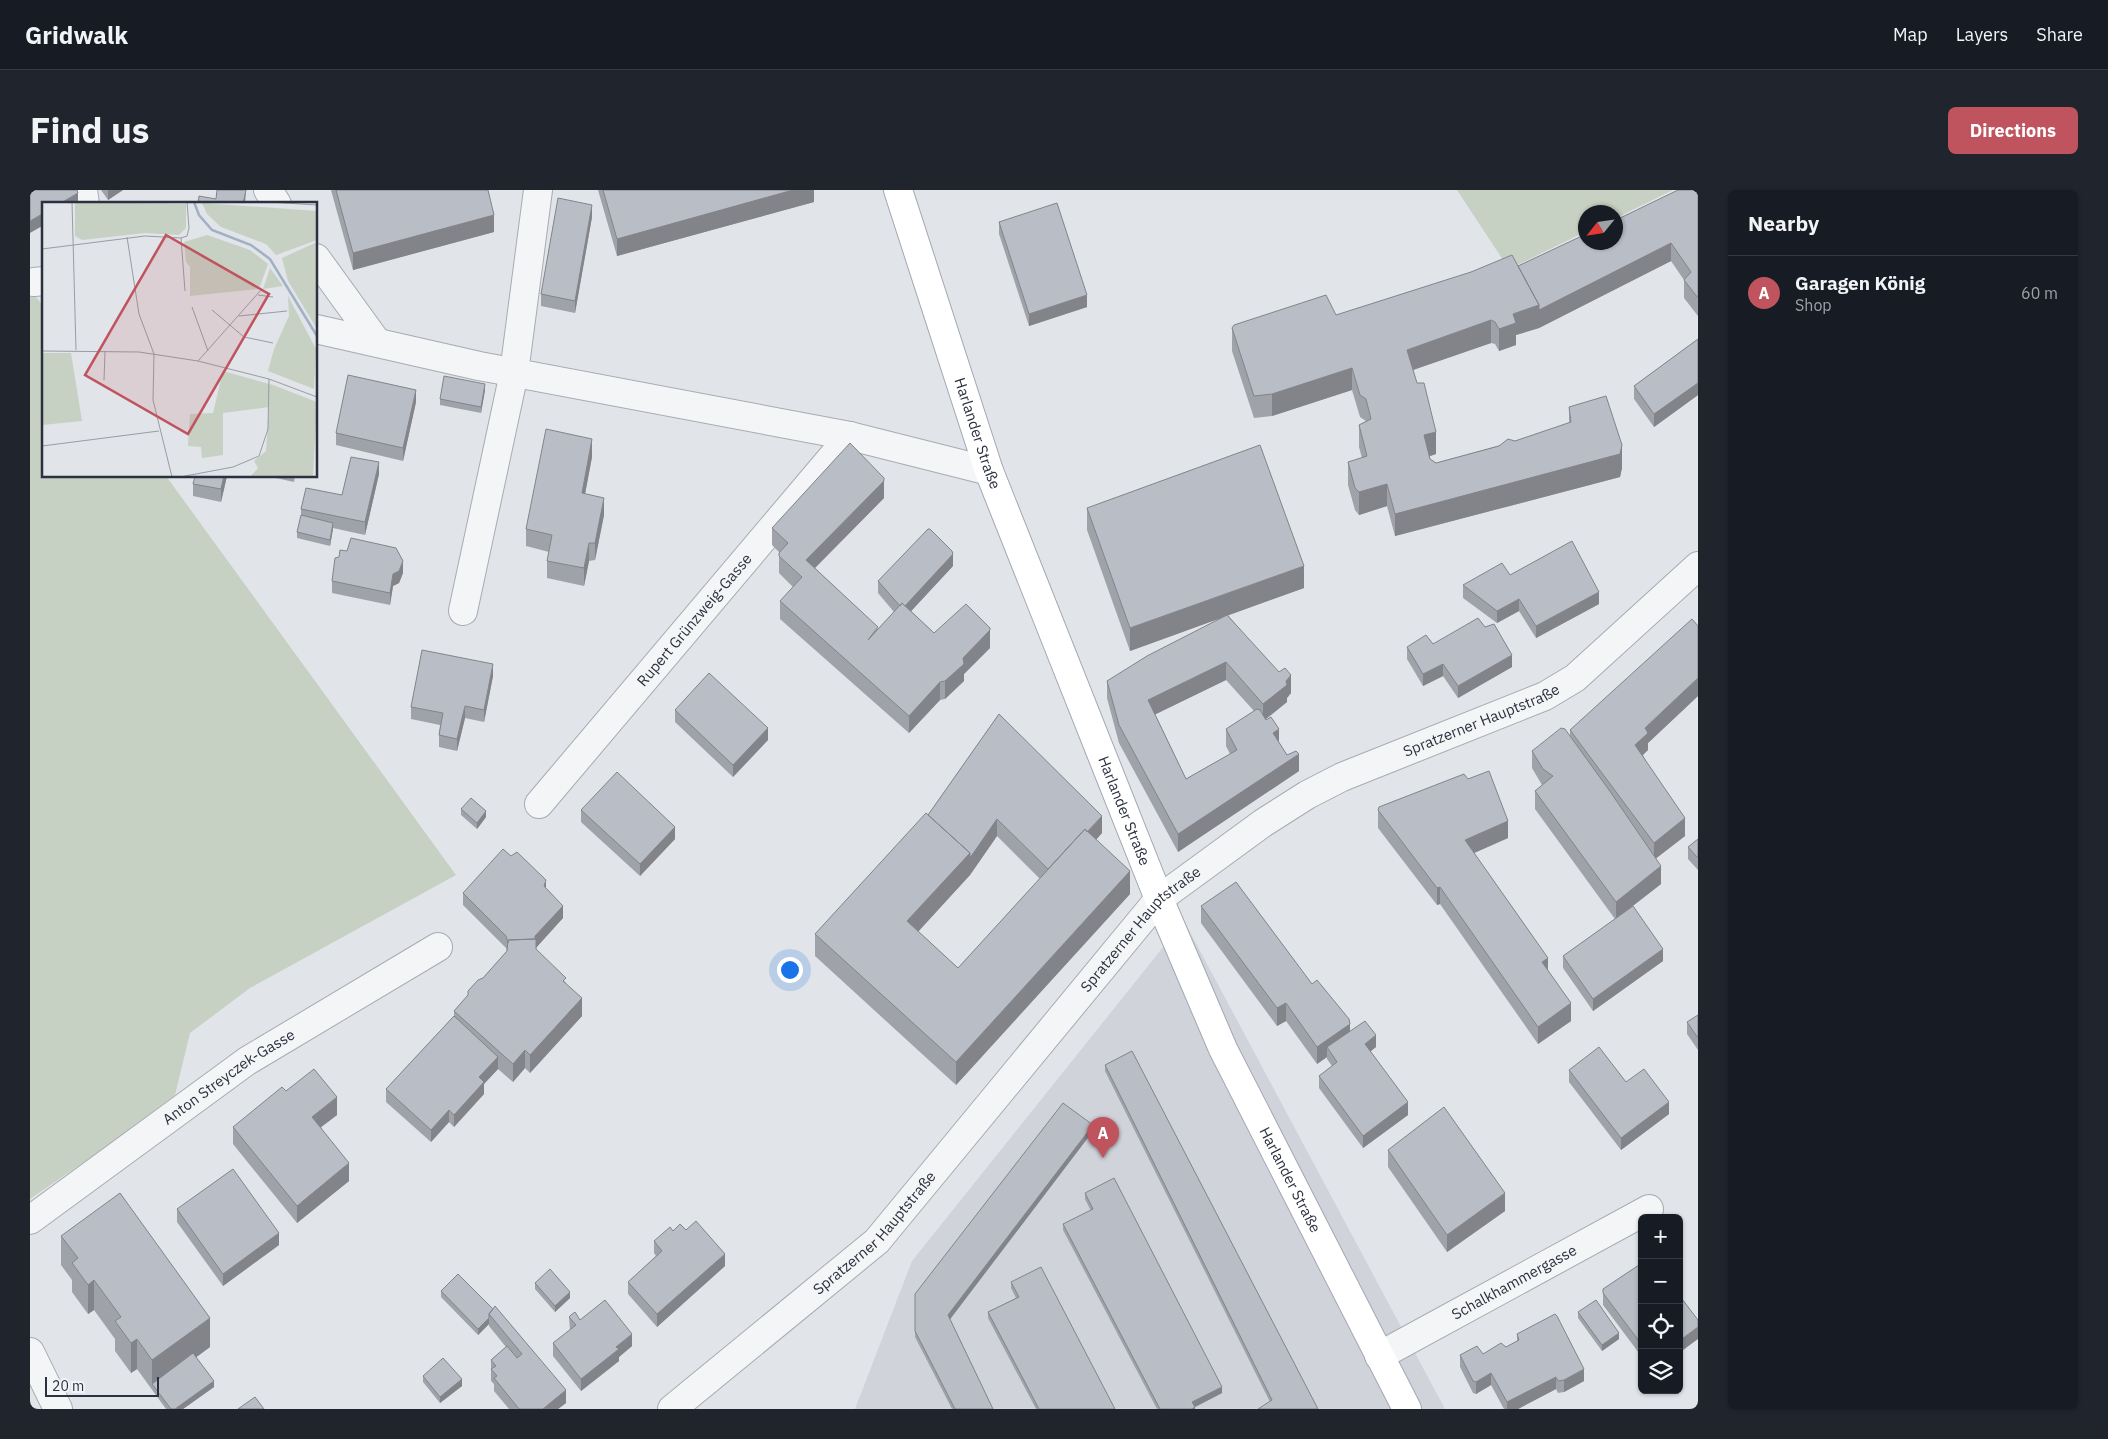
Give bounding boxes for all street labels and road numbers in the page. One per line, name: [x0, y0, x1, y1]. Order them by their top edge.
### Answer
street label: Harlander Straße: [950, 375, 1005, 492]
street label: Rupert Grünzweig-Gasse: [633, 549, 756, 690]
street label: Spratzerner Hauptstraße: [1400, 679, 1563, 761]
street label: Harlander Straße: [1094, 753, 1155, 868]
street label: Spratzerner Hauptstraße: [1076, 862, 1204, 996]
street label: Anton Streyczek-Gasse: [159, 1025, 298, 1129]
street label: Harlander Straße: [1255, 1124, 1325, 1236]
street label: Spratzerner Hauptstraße: [809, 1167, 940, 1299]
street label: Schalkhammergasse: [1448, 1240, 1580, 1324]

